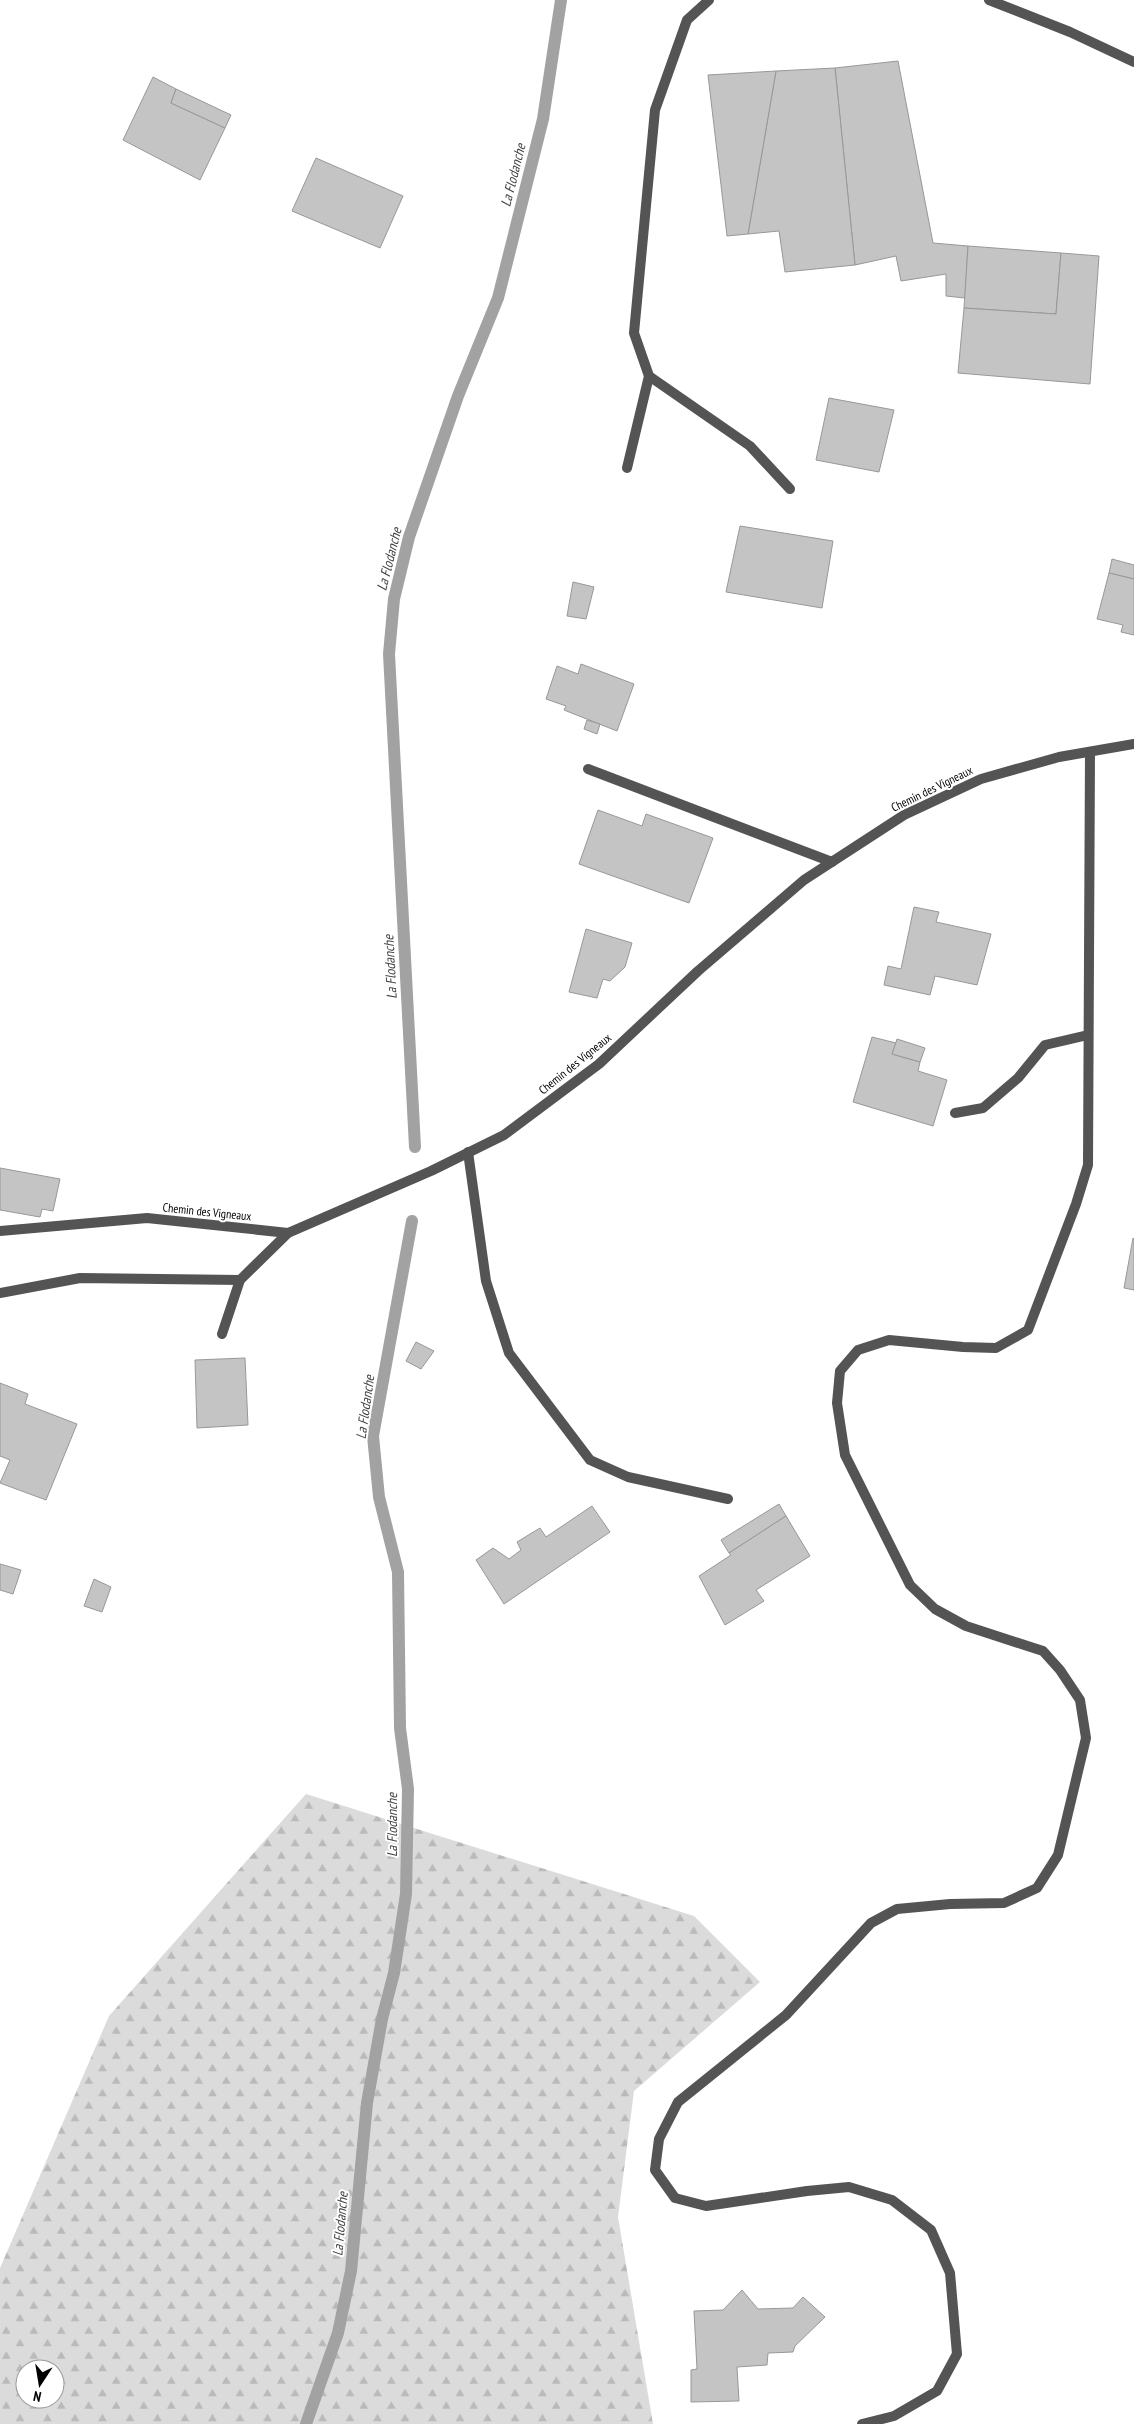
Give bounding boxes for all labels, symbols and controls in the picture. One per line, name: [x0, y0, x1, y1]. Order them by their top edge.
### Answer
water label: La Flodanche: [497, 141, 530, 208]
water label: La Flodanche: [373, 525, 406, 592]
street label: Chemin des Vigneaux: [889, 762, 975, 815]
water label: La Flodanche: [379, 933, 401, 999]
street label: Chemin des Vigneaux: [535, 1030, 614, 1097]
street label: Chemin des Vigneaux: [162, 1199, 252, 1224]
water label: La Flodanche: [352, 1373, 379, 1440]
water label: La Flodanche: [383, 1792, 401, 1857]
water label: La Flodanche: [328, 2190, 352, 2257]
north arrow: [15, 2359, 65, 2409]
text: N: [32, 2387, 43, 2406]

